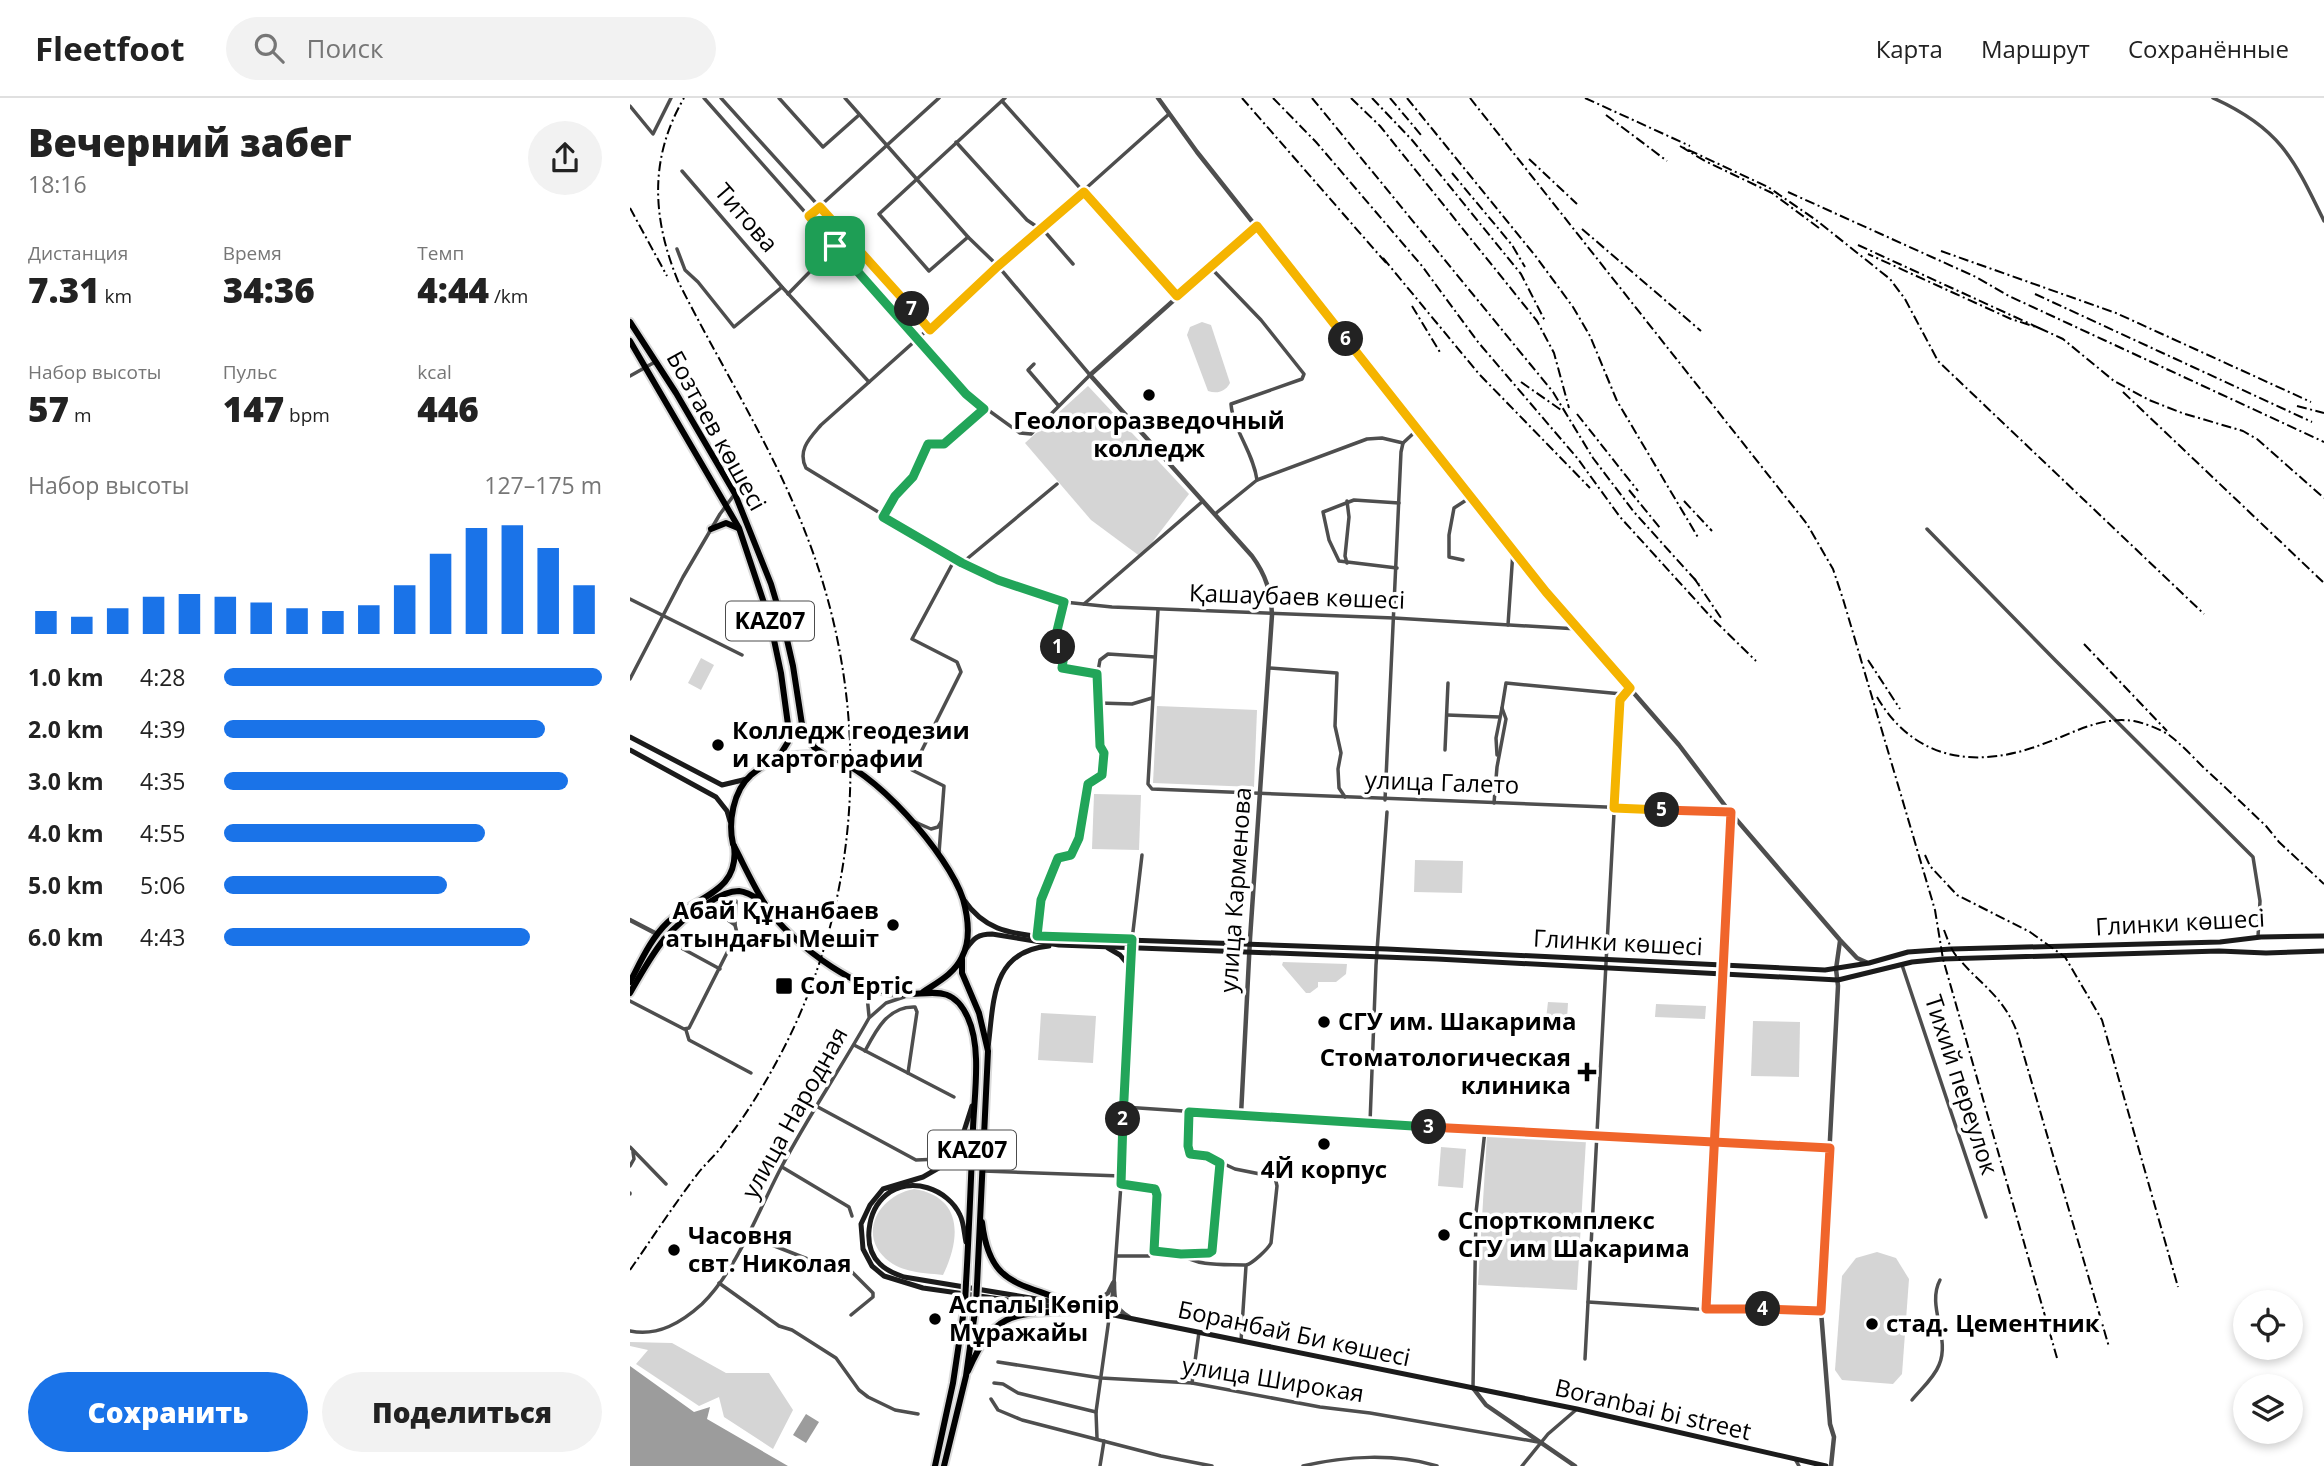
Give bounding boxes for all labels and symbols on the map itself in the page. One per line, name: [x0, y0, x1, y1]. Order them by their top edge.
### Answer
street label: Титова: [708, 176, 786, 259]
pin: [805, 216, 865, 276]
pin: 7: [894, 292, 930, 326]
pin: 6: [1328, 322, 1364, 356]
street label: Бозтаев көшесі: [660, 344, 775, 516]
marker: Геологоразведочный колледж: [1141, 387, 1157, 403]
place label: Геологоразведочный колледж: [1013, 403, 1285, 464]
street label: Қашаубаев көшесі: [1188, 575, 1406, 616]
road number: KAZ07: [726, 601, 814, 640]
pin: 1: [1040, 630, 1076, 664]
place label: Колледж геодезии и картографии: [732, 713, 970, 774]
marker: Колледж геодезии и картографии: [710, 737, 726, 753]
street label: улица Галето: [1364, 762, 1520, 801]
street label: улица Карменова: [1211, 786, 1258, 994]
pin: 5: [1644, 792, 1680, 828]
place label: Абай Құнанбаев атындағы Мешіт: [665, 893, 879, 954]
street label: Глинки көшесі: [2094, 901, 2266, 942]
marker: Абай Құнанбаев атындағы Мешіт: [885, 917, 901, 933]
street label: Глинки көшесі: [1532, 921, 1704, 962]
place label: Сол Ертіс: [800, 968, 913, 1001]
marker: Сол Ертіс: [774, 976, 794, 996]
street label: Тихий переулок: [1918, 991, 2007, 1179]
place label: СГУ им. Шакарима: [1338, 1004, 1577, 1037]
marker: СГУ им. Шакарима: [1316, 1014, 1332, 1030]
street label: улица Народная: [733, 1021, 855, 1204]
place label: Стоматологическая клиника: [1320, 1040, 1571, 1101]
marker: Стоматологическая клиника: [1577, 1062, 1597, 1082]
pin: 2: [1106, 1102, 1140, 1136]
pin: 3: [1412, 1110, 1446, 1144]
road number: KAZ07: [928, 1130, 1016, 1170]
marker: 4Й корпус: [1316, 1136, 1332, 1152]
place label: 4Й корпус: [1261, 1152, 1387, 1185]
place label: Спорткомплекс СГУ им Шакарима: [1458, 1203, 1690, 1264]
place label: Часовня свт. Николая: [688, 1218, 851, 1279]
marker: Спорткомплекс СГУ им Шакарима: [1436, 1227, 1452, 1243]
marker: Часовня свт. Николая: [666, 1242, 682, 1258]
place label: Аспалы Көпір Мұражайы: [949, 1287, 1119, 1348]
street label: Боранбай Би көшесі: [1175, 1292, 1414, 1373]
pin: 4: [1746, 1292, 1780, 1326]
place label: стад. Цементник: [1886, 1306, 2100, 1339]
marker: Аспалы Көпір Мұражайы: [927, 1311, 943, 1327]
marker: стад. Цементник: [1864, 1316, 1880, 1332]
street label: улица Широкая: [1180, 1348, 1367, 1409]
street label: Boranbai bi street: [1552, 1370, 1755, 1447]

